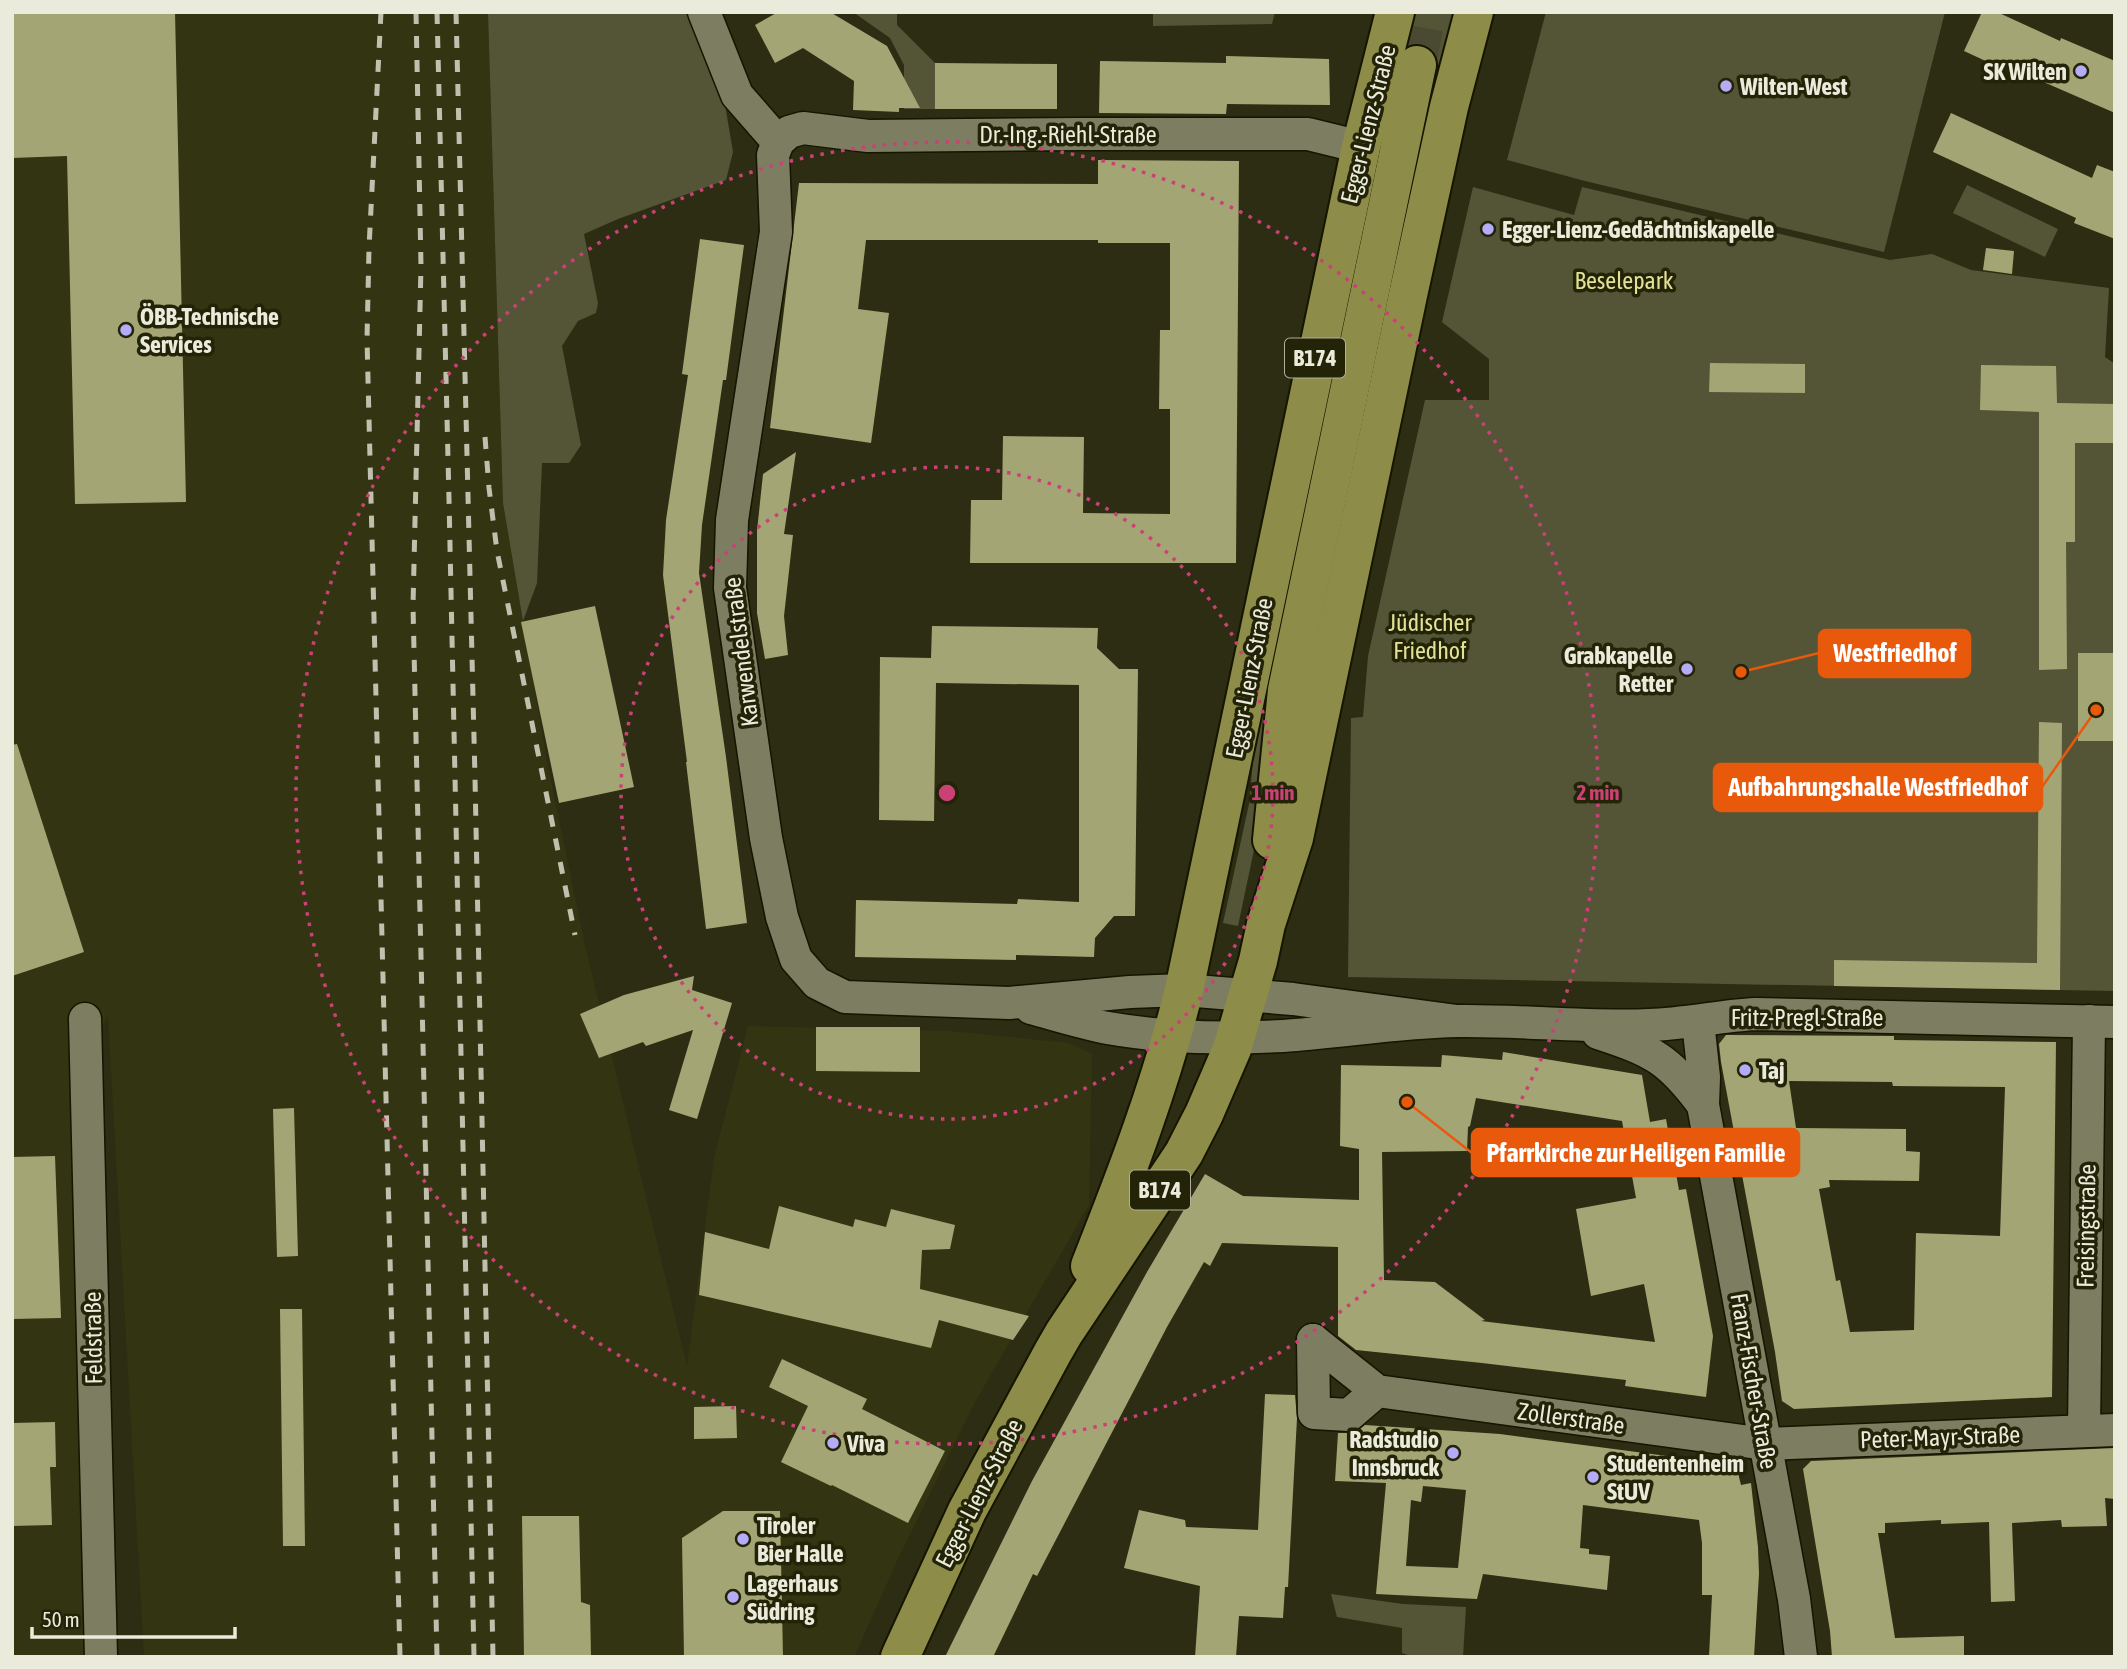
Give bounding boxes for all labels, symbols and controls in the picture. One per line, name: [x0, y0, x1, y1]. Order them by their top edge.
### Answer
street label: Egger-Lienz-Straße: [1335, 42, 1401, 206]
place label: SK Wilten: [1983, 58, 2067, 85]
marker: SK Wilten: [2073, 63, 2089, 79]
place label: Wilten-West: [1739, 73, 1848, 100]
marker: Wilten-West: [1718, 78, 1734, 94]
street label: Dr.-Ing.-Riehl-Straße: [979, 121, 1157, 148]
place label: Egger-Lienz-Gedächtniskapelle: [1502, 216, 1774, 243]
marker: Egger-Lienz-Gedächtniskapelle: [1480, 221, 1496, 237]
park label: Beselepark: [1575, 267, 1674, 294]
place label: ÖBB-Technische Services: [140, 303, 279, 358]
marker: ÖBB-Technische Services: [118, 322, 134, 338]
road number: B174: [1285, 338, 1345, 378]
street label: Karwendelstraße: [718, 576, 764, 728]
street label: Egger-Lienz-Straße: [1220, 596, 1278, 760]
park label: Jüdischer Friedhof: [1388, 609, 1472, 664]
callout: Westfriedhof: [1819, 630, 1970, 677]
text: Westfriedhof: [1832, 638, 1958, 668]
place label: Grabkapelle Retter: [1564, 642, 1674, 697]
marker: Grabkapelle Retter: [1679, 661, 1695, 677]
callout: Aufbahrungshalle Westfriedhof: [1714, 764, 2042, 811]
text: Aufbahrungshalle Westfriedhof: [1727, 772, 2029, 802]
text: 1 min: [1252, 780, 1294, 804]
text: 2 min: [1577, 780, 1619, 804]
centre of rings: [935, 781, 959, 805]
street label: Fritz-Pregl-Straße: [1731, 1004, 1883, 1031]
place label: Taj: [1759, 1057, 1785, 1084]
marker: Taj: [1737, 1062, 1753, 1078]
callout: Pfarrkirche zur Heiligen Familie: [1472, 1129, 1799, 1176]
text: Pfarrkirche zur Heiligen Familie: [1487, 1138, 1786, 1168]
street label: Freisingstraße: [2071, 1164, 2101, 1288]
road number: B174: [1130, 1170, 1190, 1210]
street label: Feldstraße: [79, 1291, 107, 1385]
street label: Franz-Fischer-Straße: [1725, 1291, 1783, 1471]
street label: Zollerstraße: [1516, 1397, 1626, 1439]
street label: Egger-Lienz-Straße: [930, 1414, 1028, 1572]
street label: Peter-Mayr-Straße: [1859, 1421, 2021, 1453]
place label: Radstudio Innsbruck: [1349, 1426, 1439, 1481]
place label: Viva: [846, 1430, 885, 1457]
marker: Viva: [825, 1435, 841, 1451]
marker: Radstudio Innsbruck: [1445, 1445, 1461, 1461]
place label: Studentenheim StUV: [1607, 1450, 1744, 1505]
marker: Studentenheim StUV: [1585, 1469, 1601, 1485]
place label: Tiroler Bier Halle: [757, 1512, 844, 1567]
marker: Tiroler Bier Halle: [735, 1531, 751, 1547]
place label: Lagerhaus Südring: [747, 1570, 839, 1625]
marker: Lagerhaus Südring: [725, 1589, 741, 1605]
scale bar: [32, 1596, 234, 1640]
text: 50 m: [42, 1607, 80, 1631]

